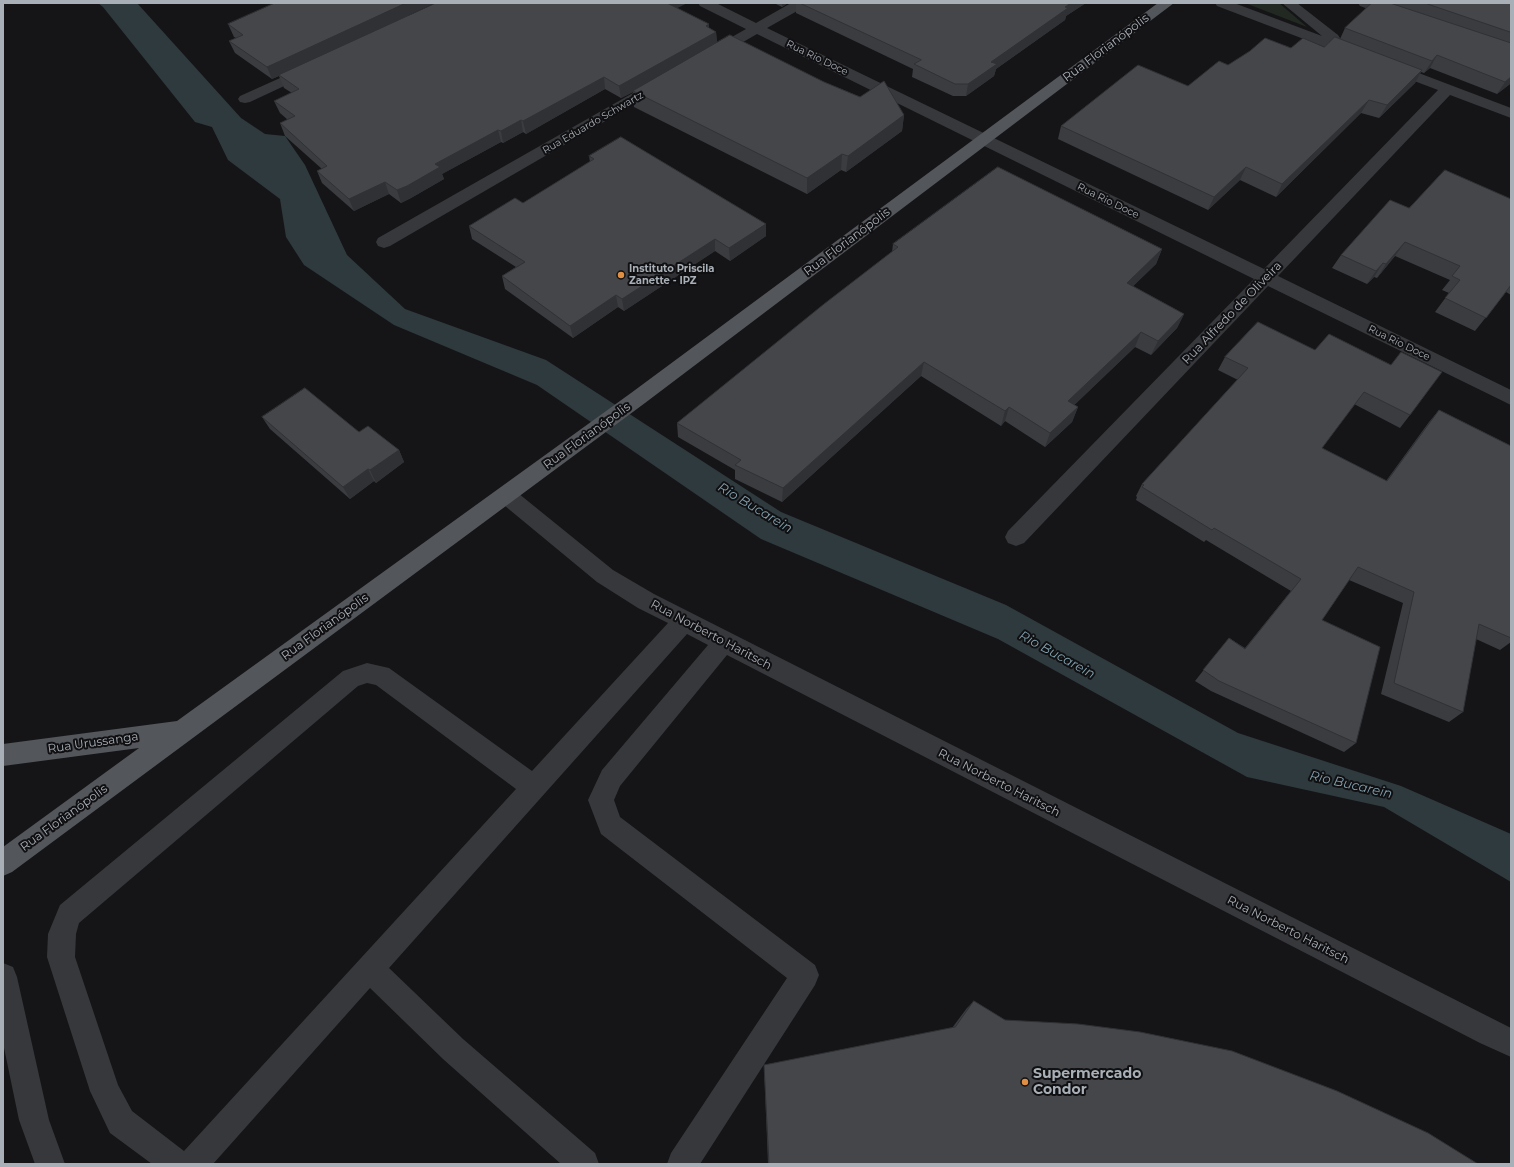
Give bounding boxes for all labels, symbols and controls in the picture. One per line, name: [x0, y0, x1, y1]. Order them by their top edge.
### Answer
street label: Rua Florianópolis: [1060, 11, 1152, 85]
street label: Rua Rio Doce: [784, 38, 850, 78]
street label: Rua Eduardo Schwartz: [541, 89, 645, 157]
street label: Rua Rio Doce: [1075, 181, 1141, 221]
street label: Rua Florianópolis: [801, 205, 893, 279]
street label: Rua Alfredo de Oliveira: [1179, 259, 1285, 367]
place label: Instituto Priscila Zanette - IPZ: [629, 263, 715, 286]
marker: Instituto Priscila Zanette - IPZ: [616, 270, 626, 280]
street label: Rua Rio Doce: [1366, 323, 1432, 363]
street label: Rua Florianópolis: [541, 400, 633, 472]
water label: Rio Bucarein: [715, 480, 795, 536]
street label: Rua Florianópolis: [279, 591, 371, 663]
street label: Rua Norberto Haritsch: [648, 597, 774, 673]
water label: Rio Bucarein: [1016, 628, 1098, 682]
street label: Rua Urussanga: [47, 729, 139, 757]
street label: Rua Norberto Haritsch: [936, 746, 1062, 820]
water label: Rio Bucarein: [1308, 768, 1394, 802]
street label: Rua Florianópolis: [18, 782, 110, 854]
street label: Rua Norberto Haritsch: [1225, 893, 1351, 967]
place label: Supermercado Condor: [1033, 1066, 1141, 1098]
marker: Supermercado Condor: [1020, 1077, 1030, 1087]

